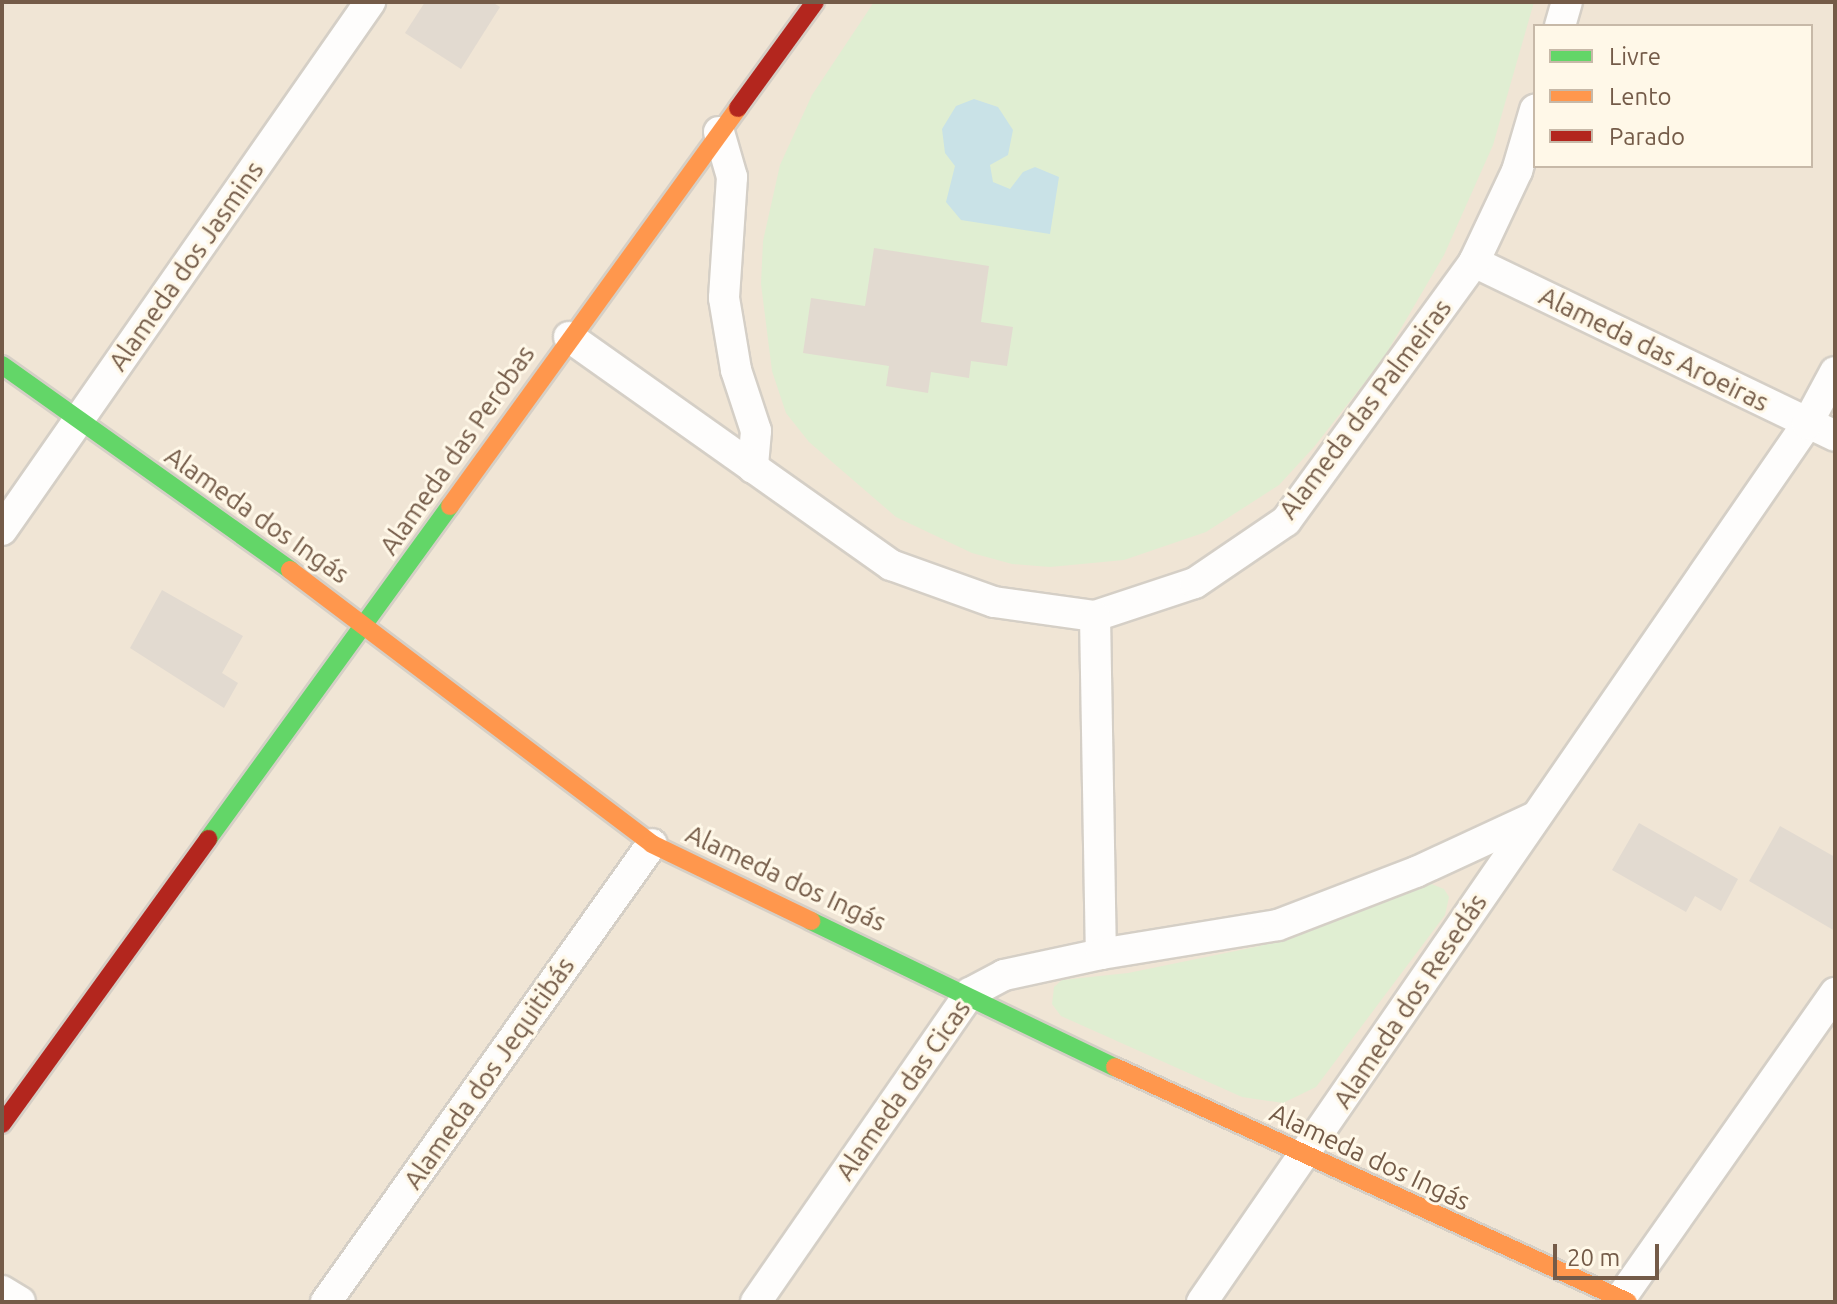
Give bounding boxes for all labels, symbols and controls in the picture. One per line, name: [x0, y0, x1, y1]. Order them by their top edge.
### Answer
legend: [1533, 24, 1813, 168]
text: Livre: [1609, 43, 1661, 70]
text: Lento: [1609, 83, 1672, 110]
text: Parado: [1609, 123, 1685, 150]
street label: Alameda dos Jasmins: [102, 155, 270, 377]
street label: Alameda das Aroeiras: [1534, 280, 1774, 418]
street label: Alameda das Palmeiras: [1272, 293, 1458, 525]
street label: Alameda das Perobas: [373, 339, 541, 561]
street label: Alameda dos Ingás: [159, 440, 355, 590]
street label: Alameda dos Ingás: [681, 818, 891, 938]
street label: Alameda dos Resedás: [1327, 888, 1493, 1114]
street label: Alameda dos Jequitibás: [397, 951, 581, 1195]
street label: Alameda das Cicas: [829, 994, 977, 1186]
street label: Alameda dos Ingás: [1265, 1097, 1475, 1217]
scale bar: [1557, 1228, 1663, 1278]
text: 20 m: [1567, 1244, 1620, 1271]

